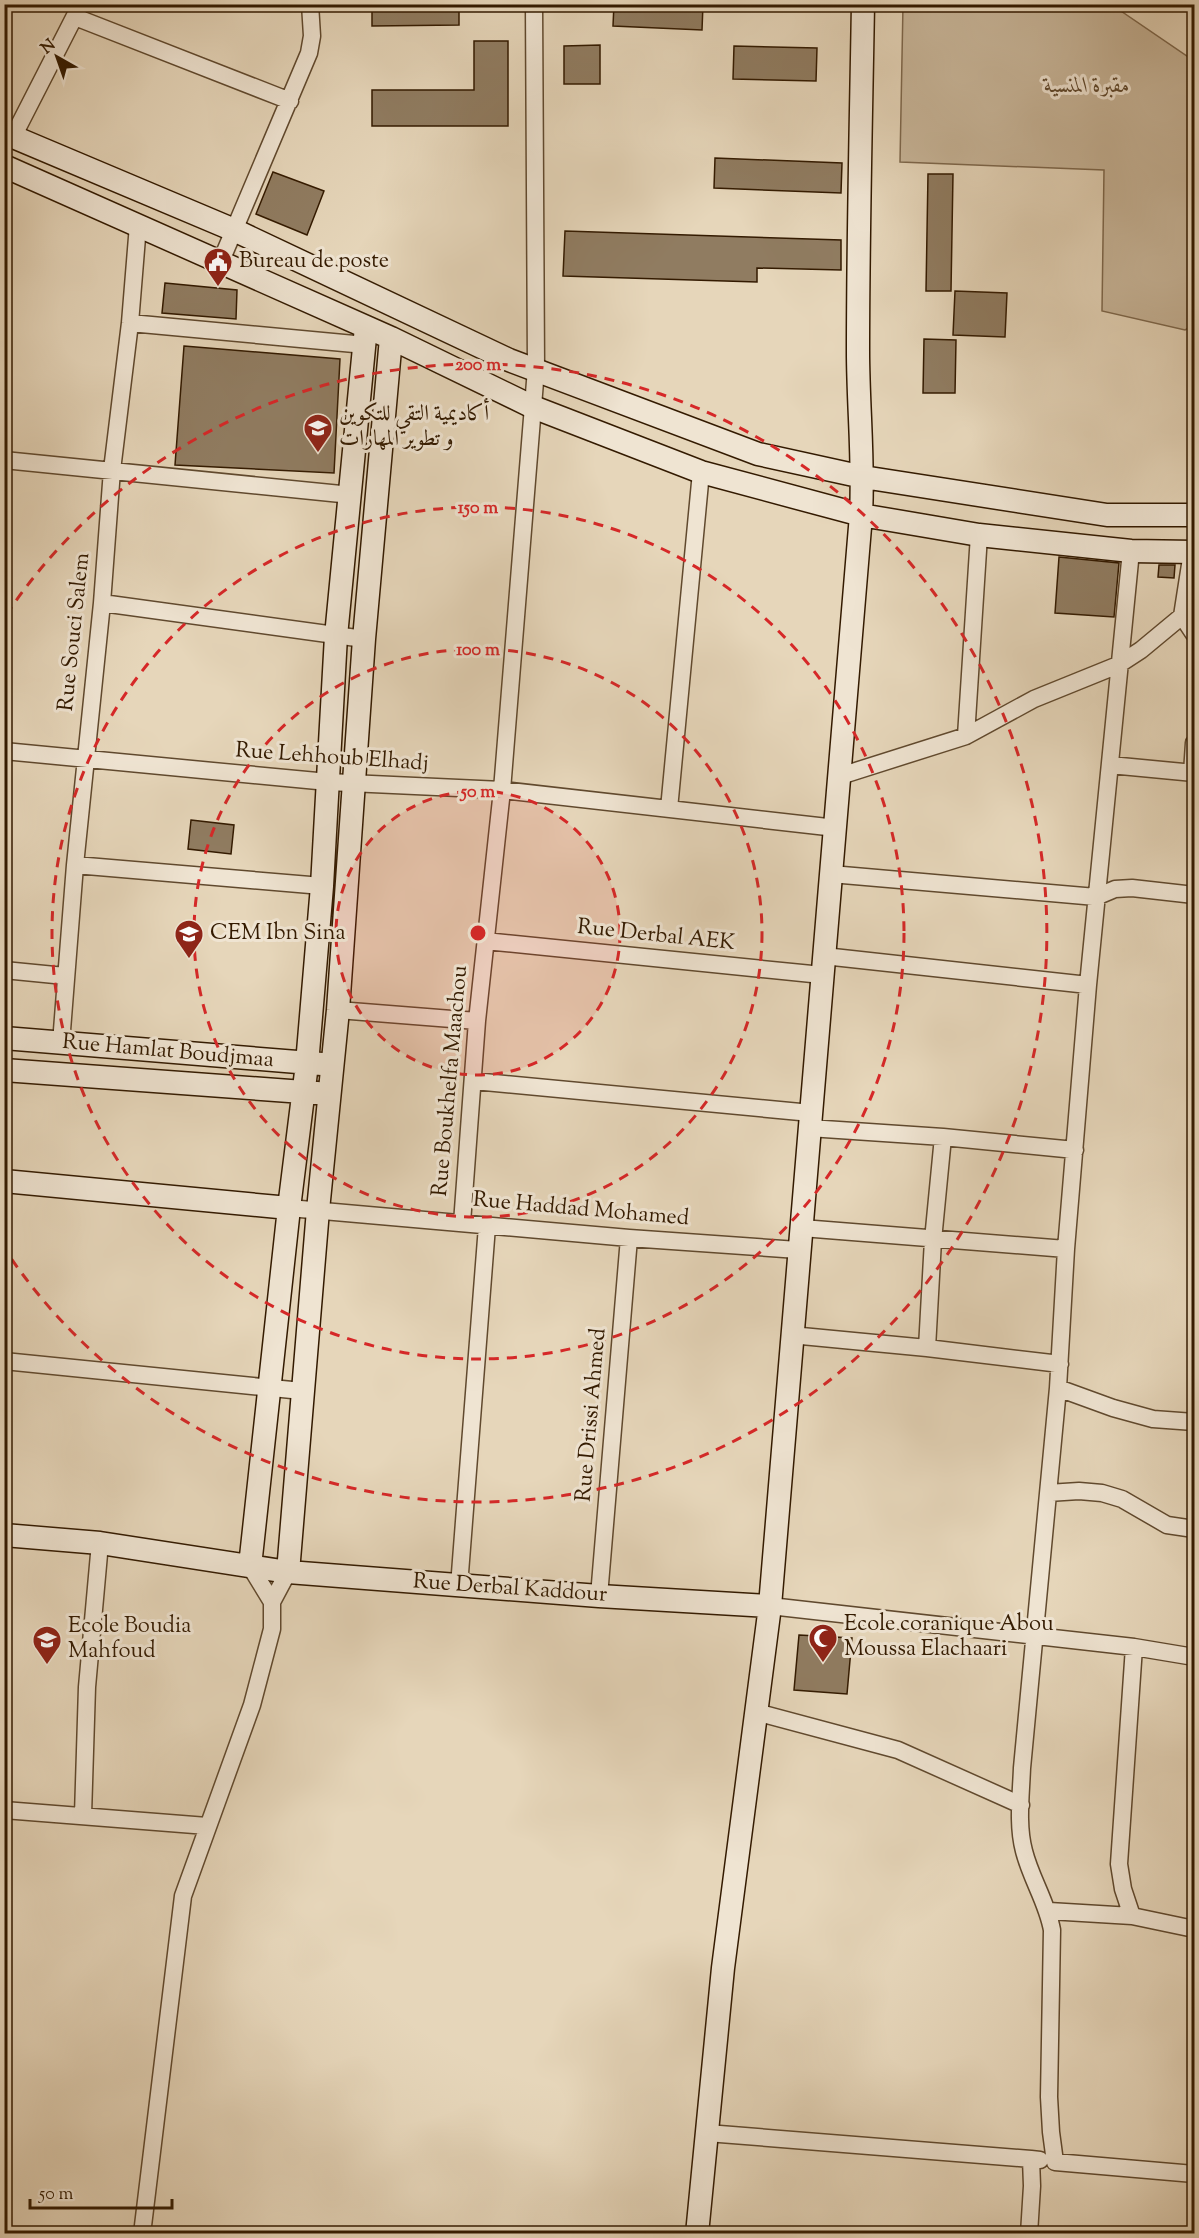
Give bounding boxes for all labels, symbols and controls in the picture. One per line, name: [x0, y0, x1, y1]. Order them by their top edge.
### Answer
north arrow: [27, 27, 87, 87]
text: N: [37, 34, 61, 60]
park label: مقبرة المنسية: [1042, 71, 1130, 103]
public building icon: Bureau de poste: [202, 246, 234, 288]
place label: Bureau de poste: [239, 246, 389, 278]
text: 200 m: [455, 353, 501, 379]
place label: أكاديمية التقي للتكوين و تطوير المهارات: [339, 397, 490, 456]
school or university icon: أكاديمية التقي للتكوين و تطوير المهارات: [302, 412, 334, 454]
text: 150 m: [458, 496, 498, 522]
street label: Rue Souci Salem: [51, 551, 99, 713]
text: 100 m: [456, 638, 500, 664]
street label: Rue Lehhoub Elhadj: [234, 735, 430, 781]
text: 50 m: [459, 780, 495, 806]
street label: Rue Derbal AEK: [575, 912, 737, 960]
school or university icon: CEM Ibn Sina: [173, 918, 205, 960]
place label: CEM Ibn Sina: [210, 918, 346, 950]
centre of rings: [468, 923, 488, 943]
street label: Rue Boukhelfa Maachou: [425, 964, 477, 1198]
street label: Rue Hamlat Boudjmaa: [61, 1027, 275, 1077]
street label: Rue Haddad Mohamed: [471, 1185, 691, 1235]
street label: Rue Drissi Ahmed: [568, 1327, 616, 1503]
street label: Rue Derbal Kaddour: [412, 1566, 608, 1612]
place label: Ecole coranique Abou Moussa Elachaari: [844, 1609, 1054, 1666]
place label: Ecole Boudia Mahfoud: [68, 1611, 191, 1668]
mosque icon: Ecole coranique Abou Moussa Elachaari: [807, 1622, 839, 1664]
school or university icon: Ecole Boudia Mahfoud: [31, 1624, 63, 1666]
scale bar: [30, 2172, 172, 2210]
text: 50 m: [38, 2182, 74, 2208]

